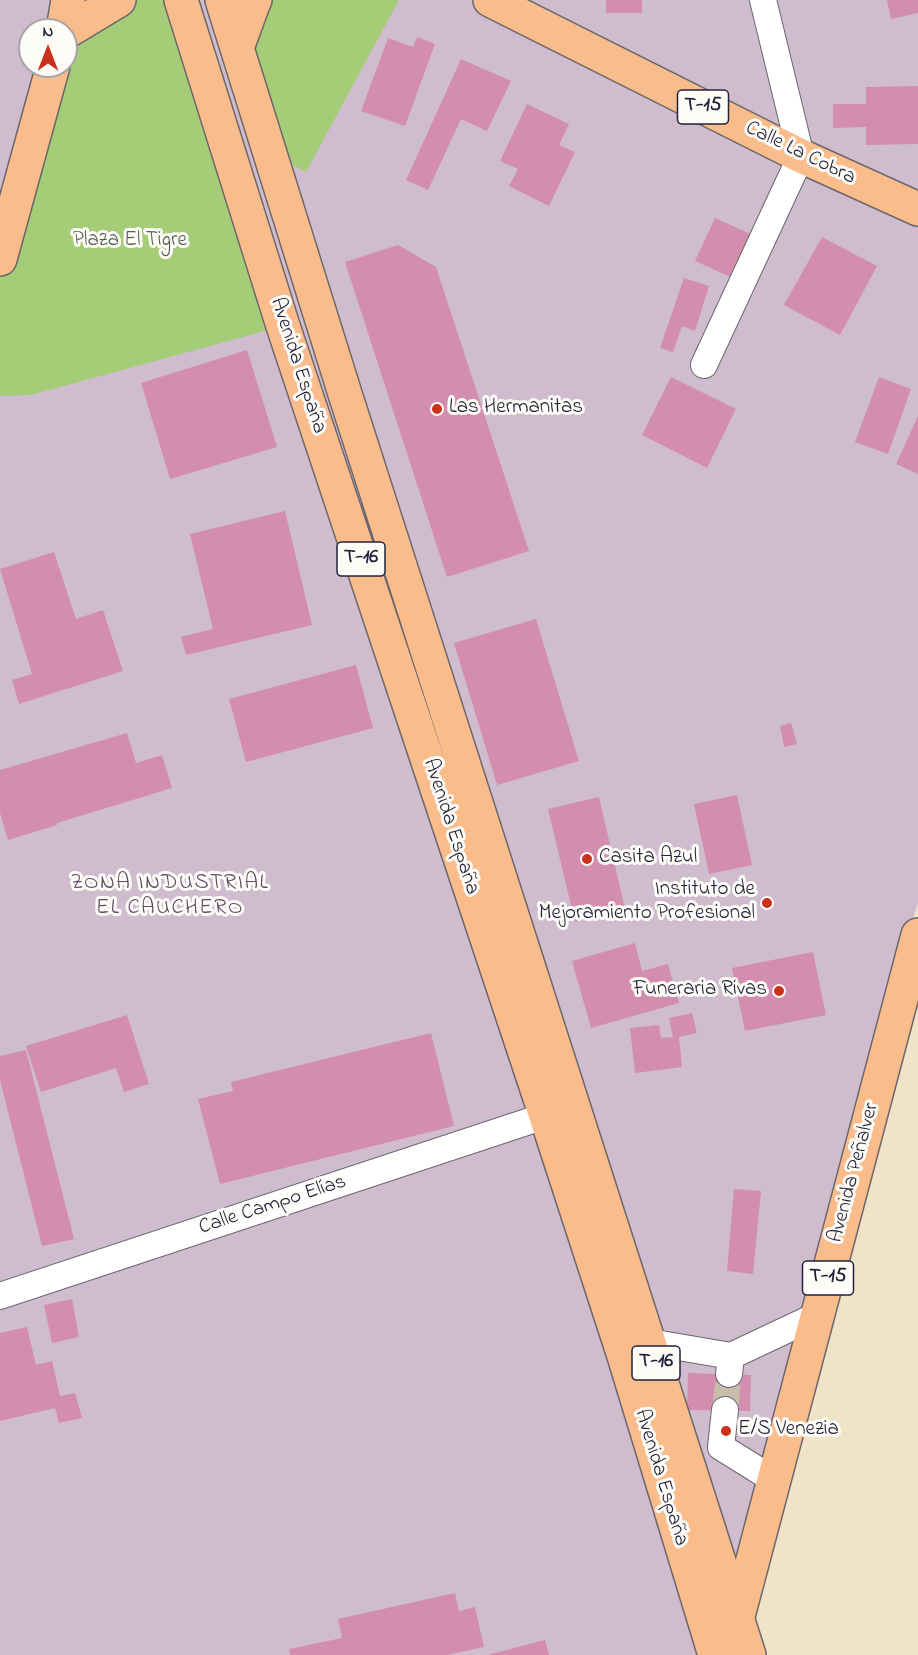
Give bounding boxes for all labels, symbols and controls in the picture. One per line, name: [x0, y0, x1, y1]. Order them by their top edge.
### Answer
north arrow: [18, 18, 78, 78]
text: N: [43, 20, 53, 44]
road number: T-15: [678, 90, 728, 124]
street label: Calle La Cobra: [741, 116, 859, 192]
park label: Plaza El Tigre: [73, 229, 187, 255]
street label: Avenida España: [263, 295, 331, 437]
place label: Las Hermanitas: [449, 396, 583, 422]
marker: Las Hermanitas: [430, 402, 444, 416]
road number: T-16: [337, 542, 385, 576]
street label: Avenida España: [416, 756, 484, 898]
place label: Casita Azul: [599, 846, 697, 872]
marker: Casita Azul: [580, 852, 594, 866]
district label: ZONA INDUSTRIAL EL CAUCHERO: [71, 871, 269, 922]
place label: Instituto de Mejoramiento Profesional: [539, 878, 755, 928]
marker: Instituto de Mejoramiento Profesional: [760, 896, 774, 910]
place label: Funeraria Rivas: [633, 978, 767, 1004]
marker: Funeraria Rivas: [772, 984, 786, 998]
street label: Avenida Peñalver: [824, 1100, 886, 1246]
street label: Calle Campo Elías: [196, 1170, 350, 1242]
road number: T-15: [802, 1261, 854, 1295]
road number: T-16: [632, 1346, 680, 1380]
street label: Avenida España: [627, 1407, 693, 1549]
place label: E/S Venezia: [738, 1418, 839, 1444]
marker: E/S Venezia: [719, 1424, 733, 1438]

